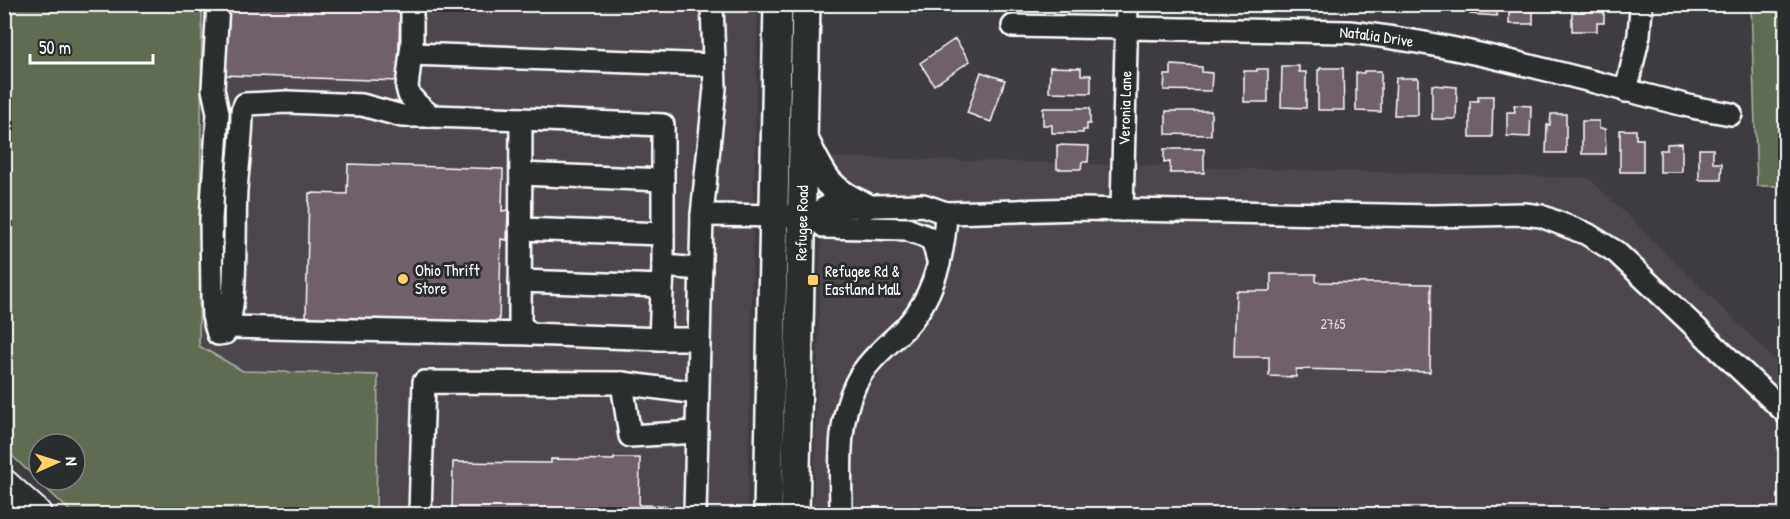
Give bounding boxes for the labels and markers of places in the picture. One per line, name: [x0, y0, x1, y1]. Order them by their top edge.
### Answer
place label: Ohio Thrift Store: [415, 259, 480, 299]
place label: Refugee Rd & Eastland Mall: [825, 260, 900, 300]
marker: Ohio Thrift Store: [396, 272, 410, 286]
marker: Refugee Rd & Eastland Mall: [806, 273, 820, 287]

